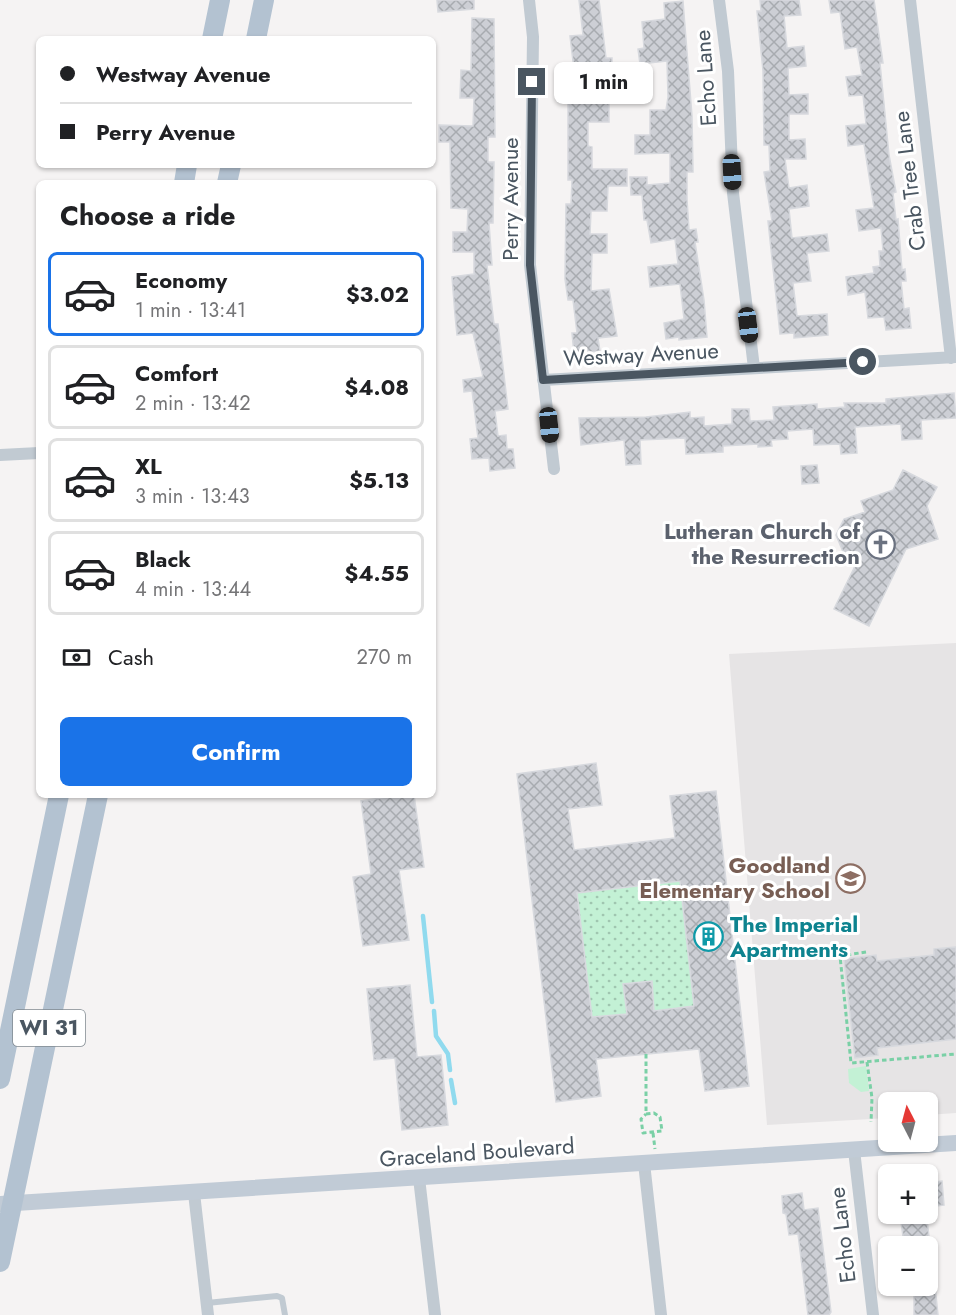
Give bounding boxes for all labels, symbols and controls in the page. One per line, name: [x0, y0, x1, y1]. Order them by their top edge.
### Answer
street label: Echo Lane: [686, 29, 724, 127]
text: Westway Avenue: [96, 58, 271, 90]
callout: 1 min: [553, 61, 652, 103]
route end: [518, 68, 545, 95]
text: 1 min: [579, 68, 628, 97]
street label: Crab Tree Lane: [885, 109, 933, 253]
text: Perry Avenue: [96, 116, 235, 148]
street label: Perry Avenue: [494, 137, 526, 261]
car: [722, 154, 742, 190]
text: Choose a ride: [60, 196, 235, 235]
text: Economy: [135, 264, 227, 296]
icon: car: [63, 267, 117, 321]
text: $3.02: [346, 278, 409, 310]
text: 1 min · 13:41: [135, 296, 246, 325]
car: [737, 306, 759, 344]
street label: Westway Avenue: [562, 334, 720, 374]
route start: [849, 348, 876, 375]
text: Comfort: [135, 357, 218, 389]
icon: car: [63, 360, 117, 414]
text: $4.08: [345, 371, 409, 403]
text: 2 min · 13:42: [135, 389, 251, 418]
car: [538, 406, 560, 444]
text: XL: [135, 450, 162, 482]
icon: car: [63, 453, 117, 507]
text: $5.13: [349, 464, 409, 496]
text: 3 min · 13:43: [135, 482, 250, 511]
place label: Lutheran Church of the Resurrection: [664, 515, 861, 572]
church icon: Lutheran Church of the Resurrection: [865, 528, 897, 560]
text: Black: [135, 543, 191, 575]
icon: car: [63, 546, 117, 600]
text: $4.55: [344, 557, 409, 589]
text: 4 min · 13:44: [135, 575, 251, 604]
icon: cash: [60, 641, 93, 674]
text: Cash: [108, 641, 154, 673]
text: 270 m: [357, 643, 412, 672]
button: Confirm: [60, 717, 412, 786]
place label: Goodland Elementary School: [639, 849, 830, 906]
school or university icon: Goodland Elementary School: [835, 862, 867, 894]
place label: The Imperial Apartments: [729, 908, 858, 965]
building icon: The Imperial Apartments: [693, 921, 725, 953]
road number: WI 31: [13, 1010, 85, 1046]
north arrow: [878, 1092, 938, 1152]
map controls: [878, 1092, 938, 1296]
street label: Graceland Boulevard: [378, 1129, 576, 1175]
button: +: [878, 1164, 938, 1224]
street label: Echo Lane: [820, 1185, 864, 1285]
button: −: [878, 1236, 938, 1296]

